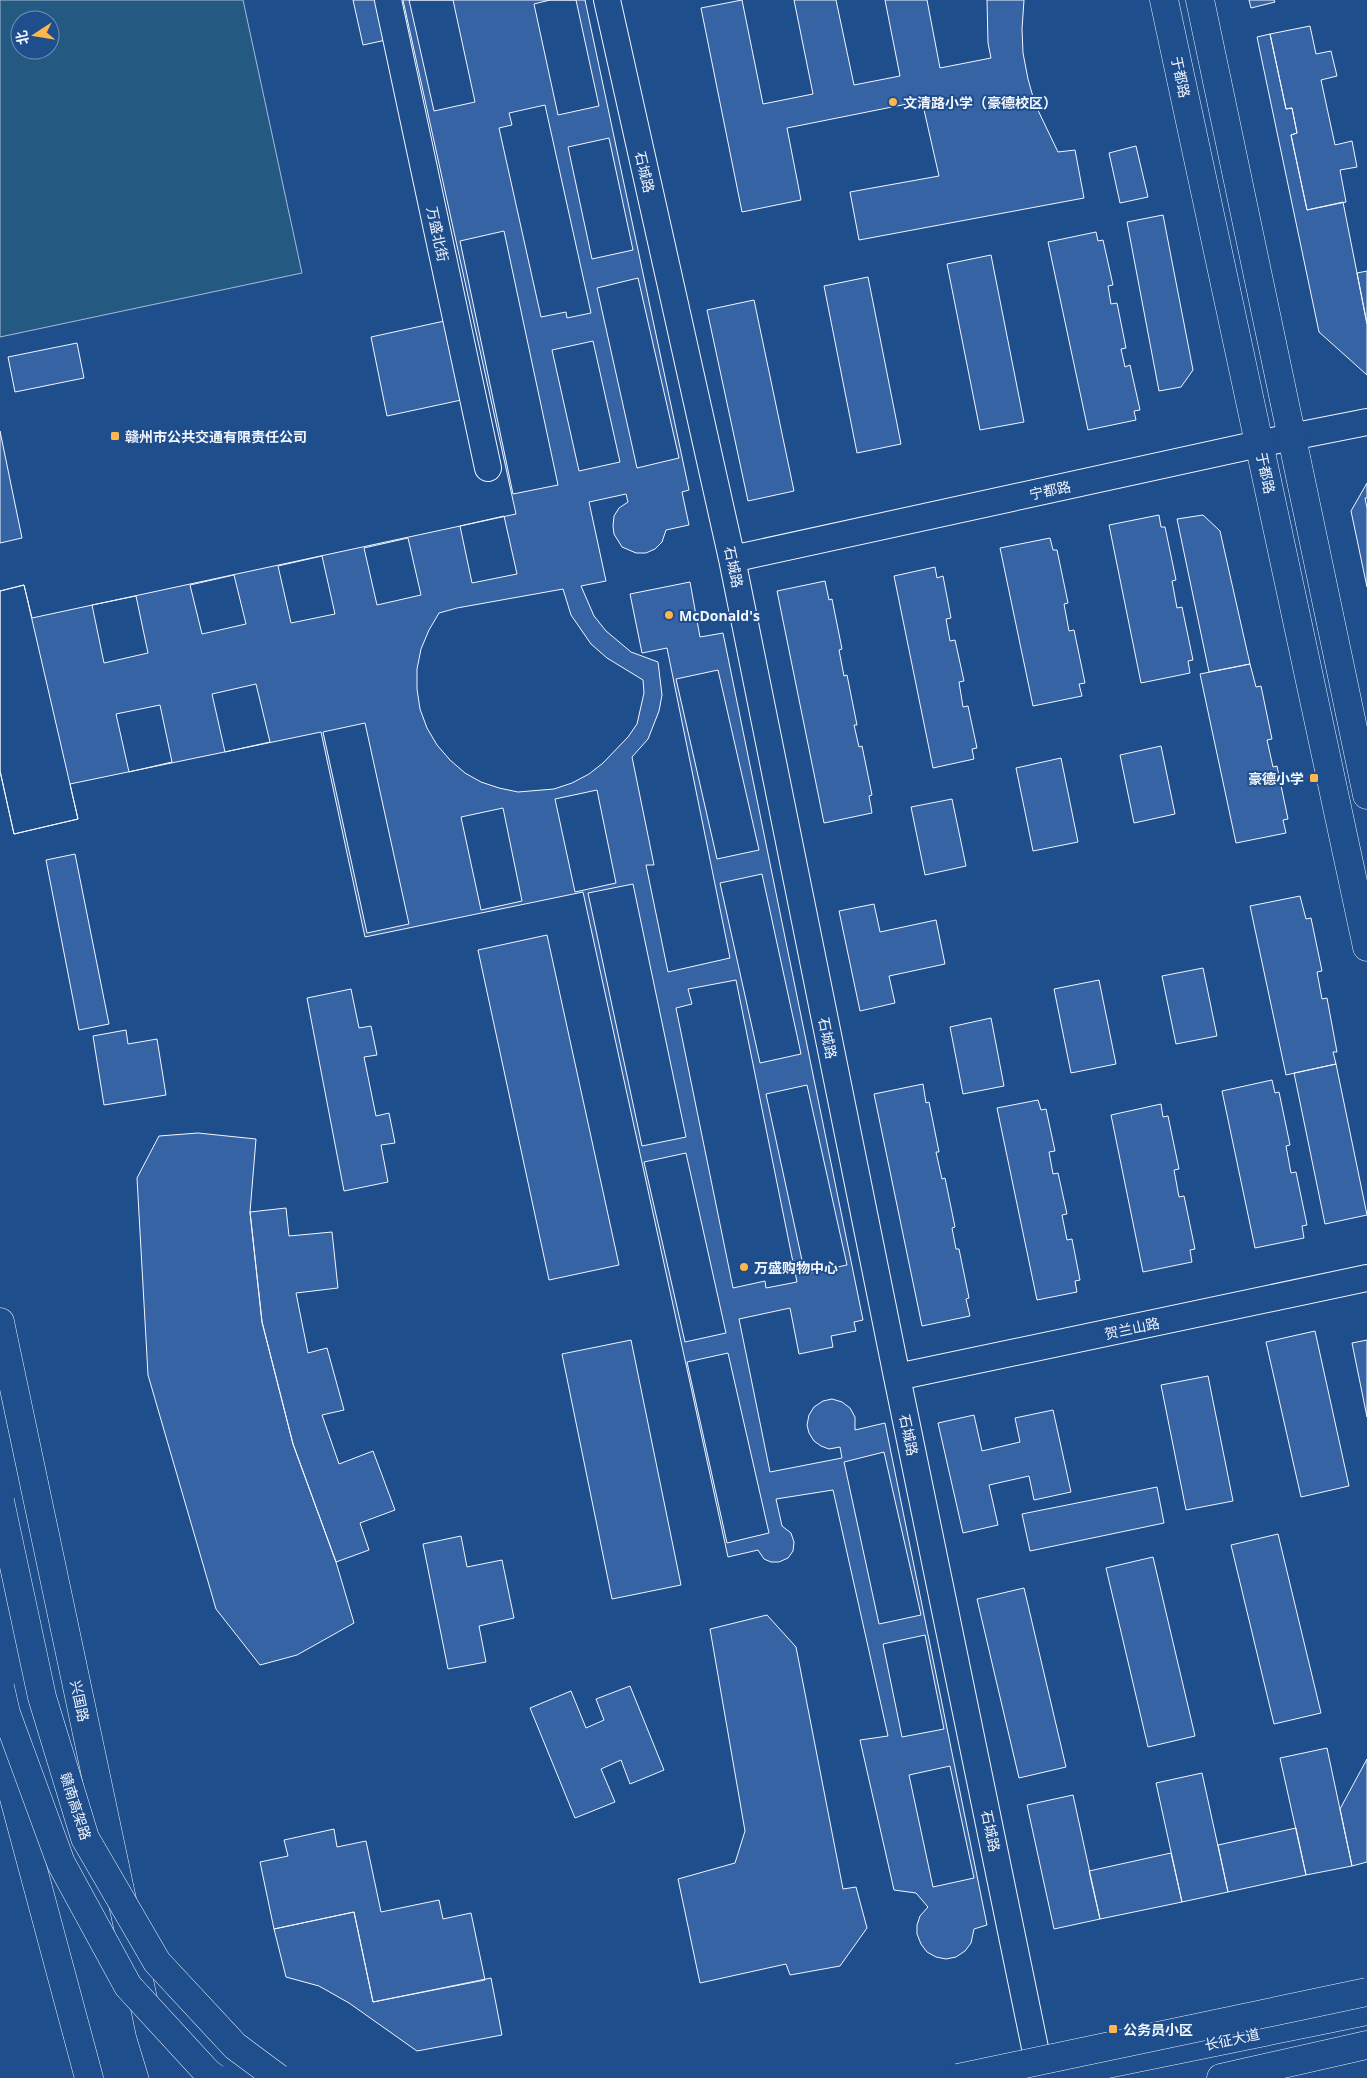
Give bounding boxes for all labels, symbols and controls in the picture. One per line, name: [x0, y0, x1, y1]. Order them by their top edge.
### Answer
north arrow: [10, 10, 60, 60]
text: 北: [11, 29, 33, 47]
street label: 于都路: [1167, 54, 1195, 100]
place label: 文清路小学（豪德校区）: [903, 93, 1057, 112]
marker: 文清路小学（豪德校区）: [887, 96, 899, 108]
street label: 石城路: [631, 149, 659, 195]
street label: 万盛北街: [423, 205, 453, 263]
place label: 赣州市公共交通有限责任公司: [125, 427, 307, 446]
marker: 赣州市公共交通有限责任公司: [109, 430, 121, 442]
street label: 于都路: [1252, 450, 1280, 496]
street label: 宁都路: [1027, 476, 1073, 504]
street label: 石城路: [720, 544, 748, 590]
place label: McDonald's: [679, 606, 760, 625]
marker: McDonald's: [663, 609, 675, 621]
place label: 豪德小学: [1248, 769, 1304, 788]
marker: 豪德小学: [1308, 772, 1320, 784]
street label: 石城路: [815, 1016, 841, 1060]
place label: 万盛购物中心: [754, 1258, 838, 1277]
marker: 万盛购物中心: [738, 1261, 750, 1273]
street label: 贺兰山路: [1103, 1313, 1161, 1343]
street label: 石城路: [895, 1412, 923, 1458]
street label: 兴国路: [66, 1678, 94, 1724]
street label: 赣南高架路: [56, 1770, 96, 1842]
street label: 石城路: [977, 1808, 1005, 1854]
place label: 公务员小区: [1123, 2020, 1193, 2039]
marker: 公务员小区: [1107, 2023, 1119, 2035]
street label: 长征大道: [1203, 2024, 1261, 2054]

